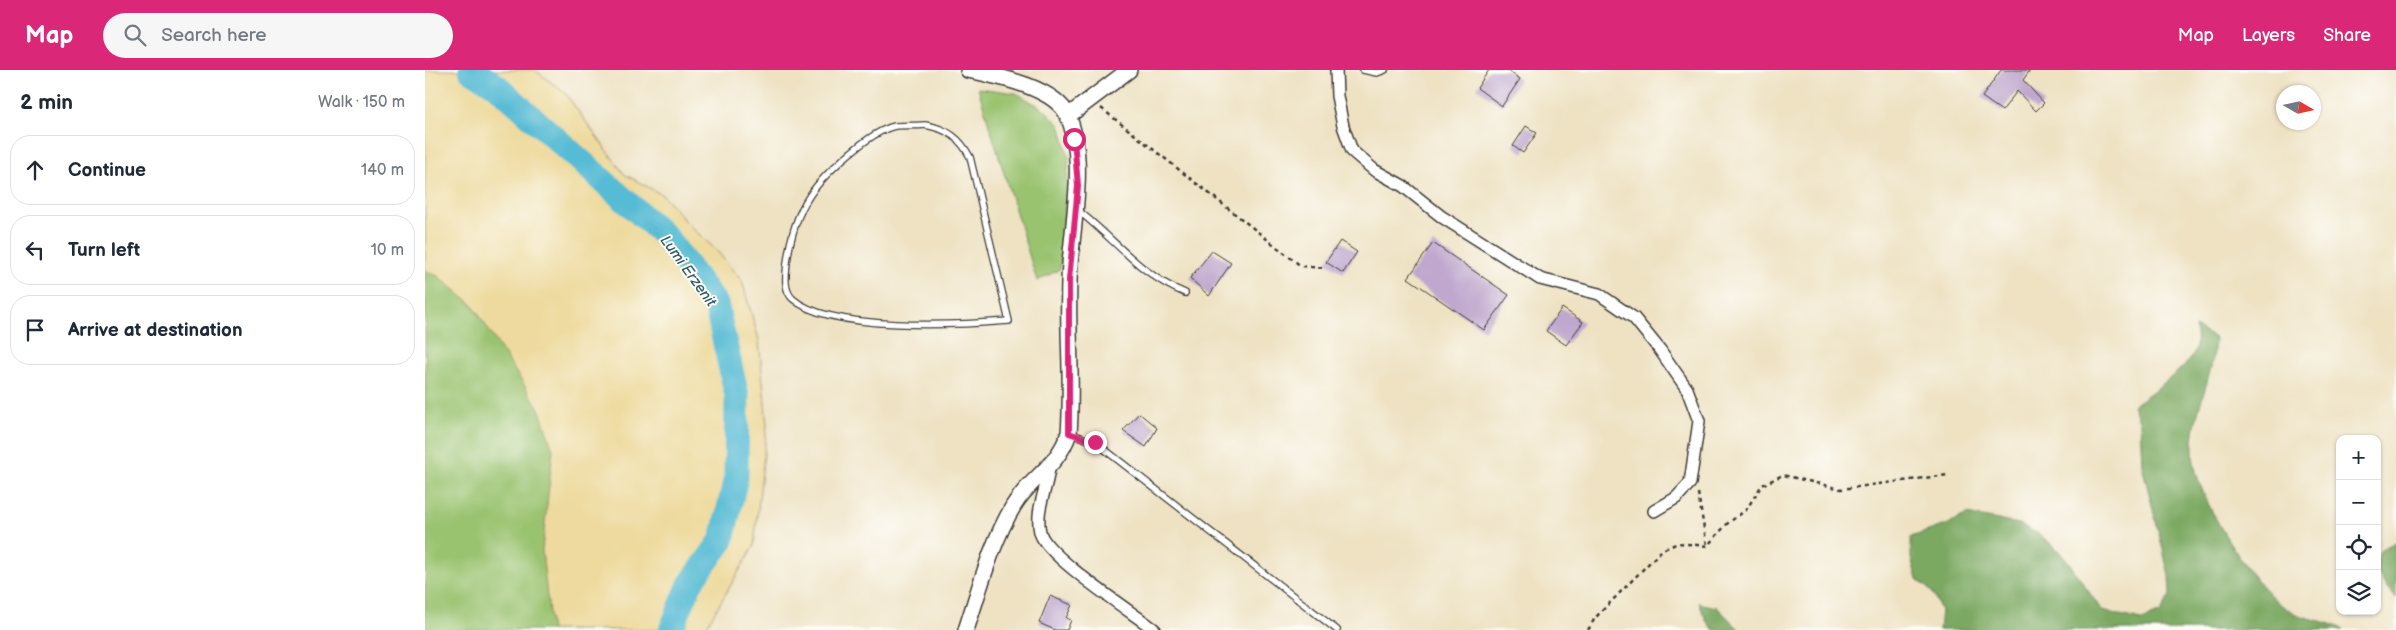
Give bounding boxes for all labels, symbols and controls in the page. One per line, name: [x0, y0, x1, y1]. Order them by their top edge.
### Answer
search box: [103, 13, 453, 58]
text: Map: [25, 21, 73, 50]
icon: search: [121, 21, 149, 49]
text: Search here: [161, 24, 267, 47]
text: Map: [2178, 25, 2214, 46]
text: Layers: [2242, 25, 2295, 46]
text: Share: [2323, 25, 2371, 46]
north arrow: [2276, 85, 2321, 130]
text: 2 min: [20, 90, 73, 115]
text: Walk · 150 m: [318, 93, 405, 112]
route start: [1063, 128, 1086, 151]
icon: ahead: [21, 156, 49, 184]
text: Continue: [68, 159, 146, 182]
text: 140 m: [361, 161, 404, 180]
water label: Lumi Erzenit: [656, 232, 720, 311]
icon: left: [21, 236, 49, 264]
text: Turn left: [68, 239, 140, 262]
text: 10 m: [371, 241, 404, 260]
icon: arrive: [21, 316, 49, 344]
text: Arrive at destination: [68, 319, 243, 342]
route end: [1084, 431, 1107, 454]
map controls: [2336, 435, 2381, 615]
button: +: [2336, 435, 2381, 480]
button: −: [2336, 480, 2381, 525]
button: locate: [2336, 525, 2381, 570]
button: layers: [2336, 570, 2381, 615]

